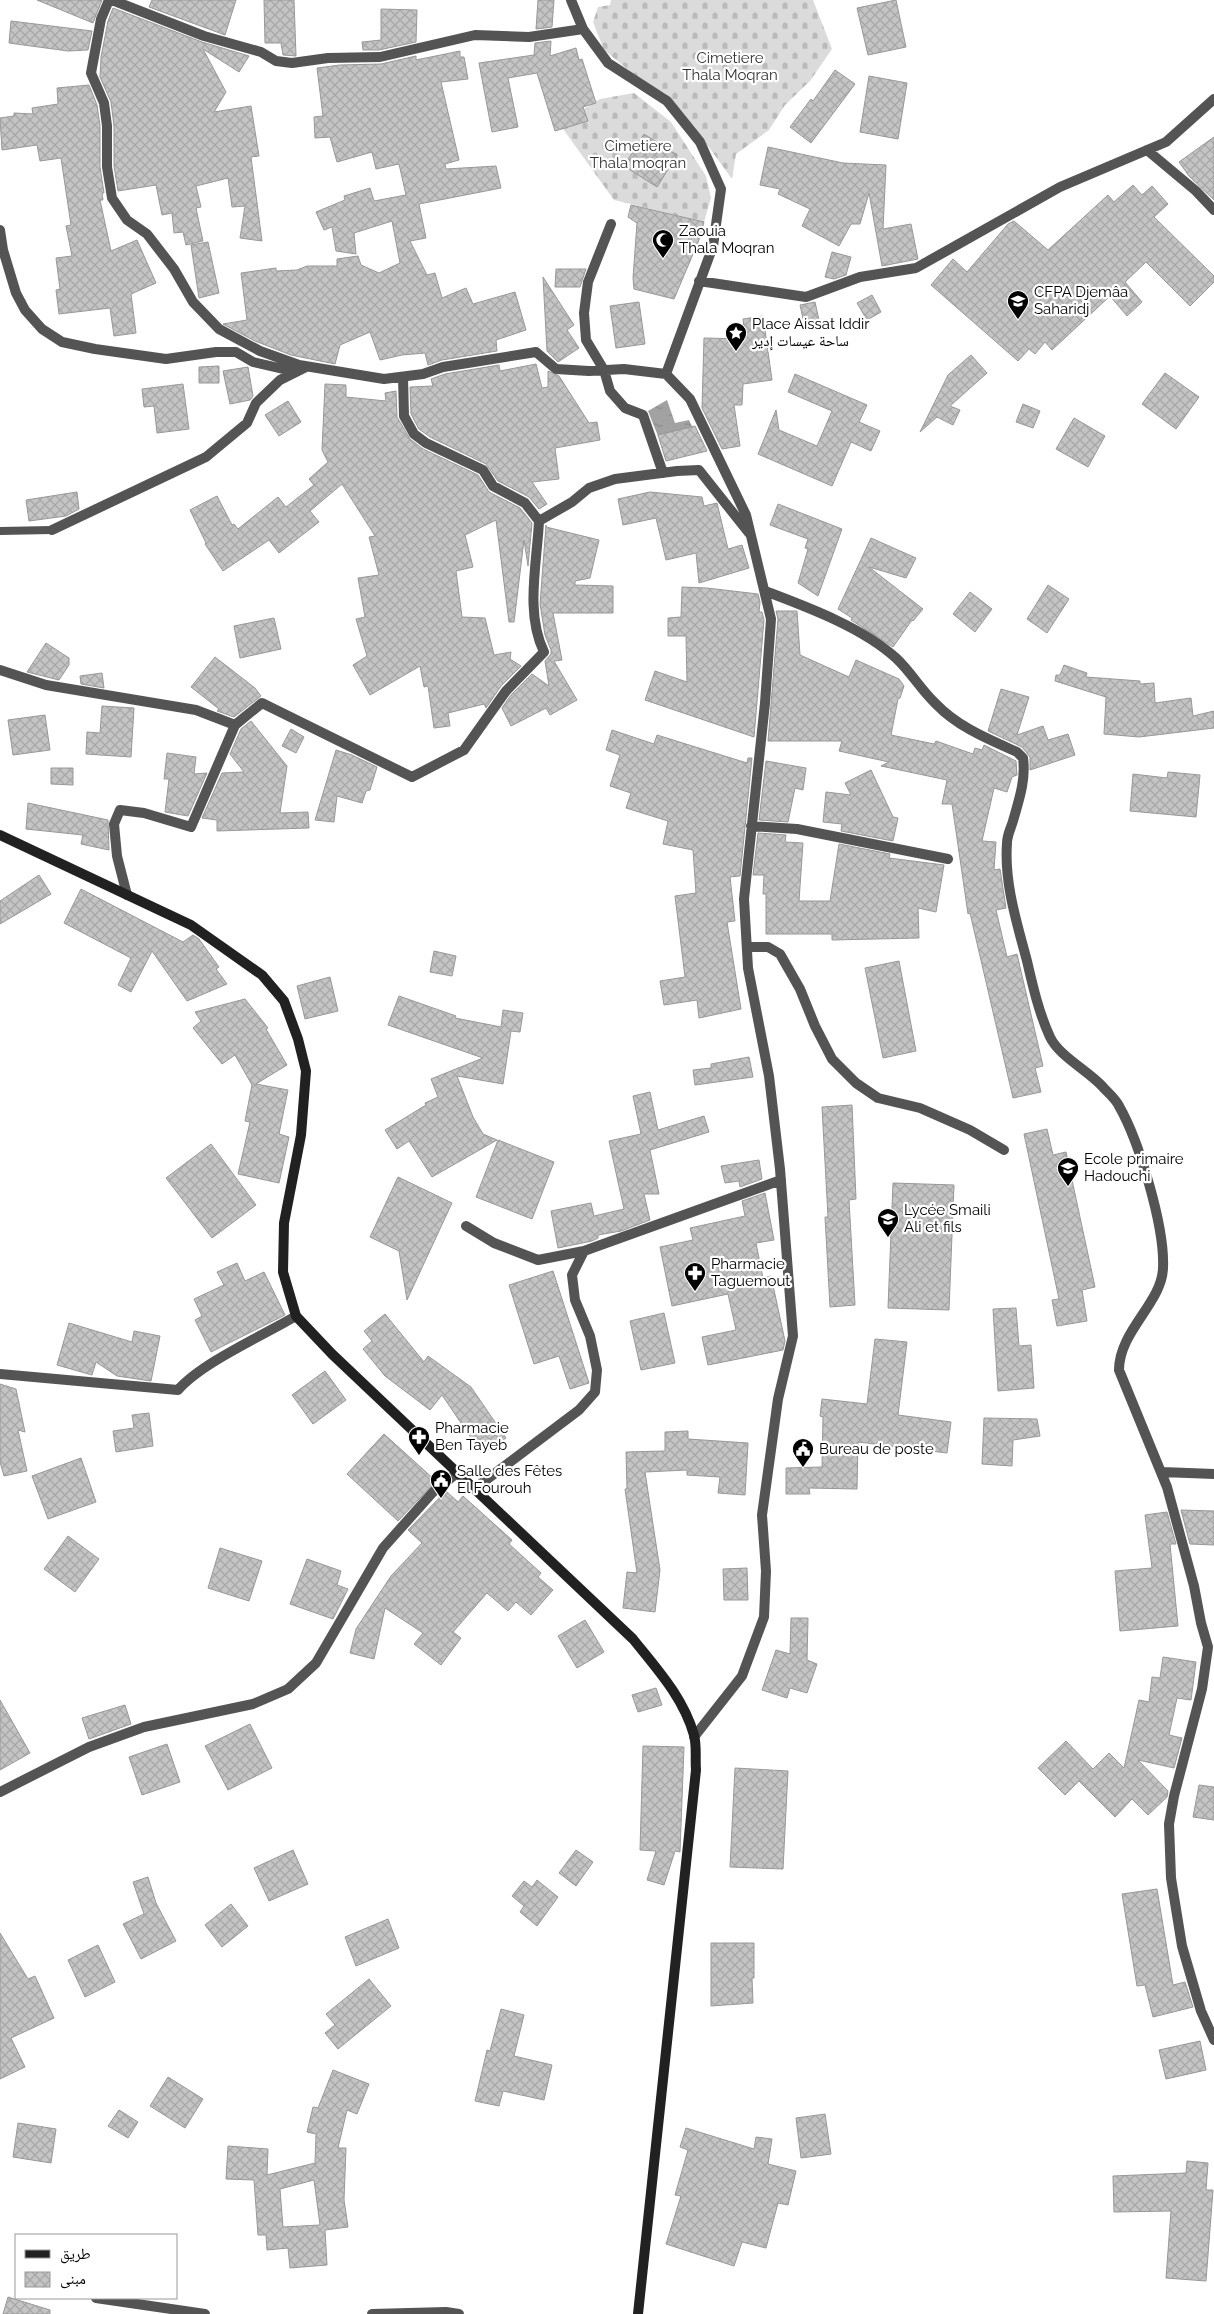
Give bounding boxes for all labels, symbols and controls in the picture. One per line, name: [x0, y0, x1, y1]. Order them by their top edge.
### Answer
park label: Cimetiere Thala Moqran: [682, 49, 778, 84]
park label: Cimetiere Thala moqran: [590, 137, 686, 172]
place label: Zaouia Thala Moqran: [679, 222, 775, 257]
mosque icon: Zaouia Thala Moqran: [651, 228, 675, 259]
place label: CFPA Djemâa Saharidj: [1034, 283, 1128, 318]
school or university icon: CFPA Djemâa Saharidj: [1006, 289, 1030, 320]
place label: Place Aissat Iddir ساحة عيسات إدير: [751, 315, 870, 351]
place icon: Place Aissat Iddir ساحة عيسات إدير: [724, 321, 748, 352]
place label: Ecole primaire Hadouchi: [1084, 1150, 1184, 1185]
school or university icon: Ecole primaire Hadouchi: [1056, 1156, 1080, 1187]
place label: Lycée Smaili Ali et fils: [904, 1201, 991, 1236]
school or university icon: Lycée Smaili Ali et fils: [876, 1207, 900, 1238]
place label: Pharmacie Taguemout: [711, 1255, 790, 1290]
pharmacy icon: Pharmacie Taguemout: [683, 1261, 707, 1292]
place label: Pharmacie Ben Tayeb: [435, 1419, 509, 1454]
pharmacy icon: Pharmacie Ben Tayeb: [407, 1425, 431, 1456]
public building icon: Bureau de poste: [791, 1437, 815, 1468]
place label: Bureau de poste: [819, 1440, 934, 1458]
place label: Salle des Fêtes El Fourouh: [457, 1462, 562, 1497]
public building icon: Salle des Fêtes El Fourouh: [429, 1468, 453, 1499]
legend: [15, 2234, 178, 2299]
text: طريق: [60, 2245, 91, 2264]
text: مبنى: [60, 2270, 86, 2289]

